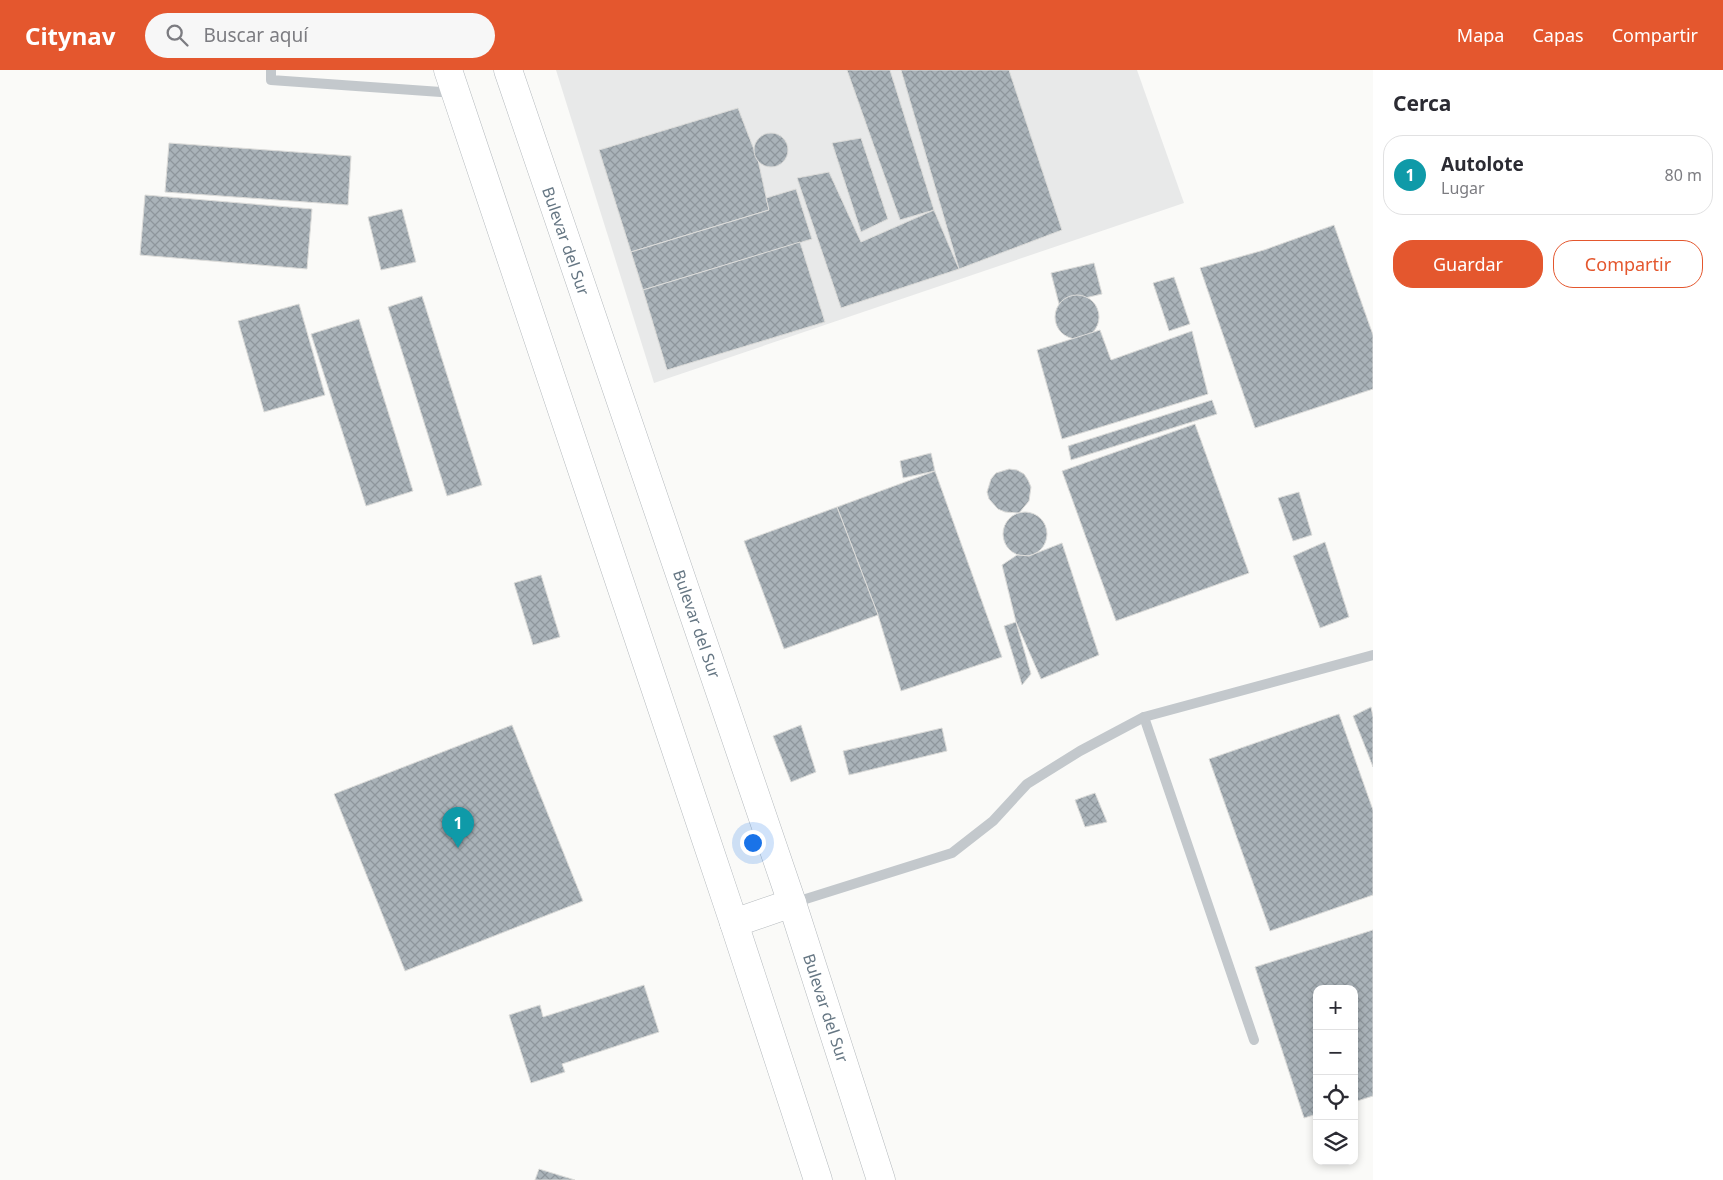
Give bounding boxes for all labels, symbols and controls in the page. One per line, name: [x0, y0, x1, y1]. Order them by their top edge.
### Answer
search box: [145, 13, 495, 58]
text: Citynav: [25, 19, 115, 52]
icon: search: [163, 21, 191, 49]
text: Buscar aquí: [203, 22, 308, 48]
text: Mapa: [1457, 23, 1504, 47]
text: Capas: [1532, 23, 1584, 47]
text: Compartir: [1612, 23, 1698, 47]
text: Cerca: [1393, 89, 1451, 117]
text: Autolote: [1441, 151, 1524, 177]
text: 1: [1405, 164, 1415, 186]
text: 80 m: [1665, 164, 1702, 186]
text: Lugar: [1441, 177, 1485, 199]
street label: Bulevar del Sur: [537, 184, 595, 299]
button: Guardar: [1393, 240, 1543, 288]
button: Compartir: [1553, 240, 1703, 288]
street label: Bulevar del Sur: [668, 567, 726, 682]
pin: 1: [442, 807, 474, 848]
your location: [740, 830, 766, 856]
street label: Bulevar del Sur: [798, 951, 854, 1066]
map controls: [1313, 985, 1358, 1165]
button: +: [1313, 985, 1358, 1030]
button: −: [1313, 1030, 1358, 1075]
button: locate: [1313, 1075, 1358, 1120]
button: layers: [1313, 1120, 1358, 1165]

